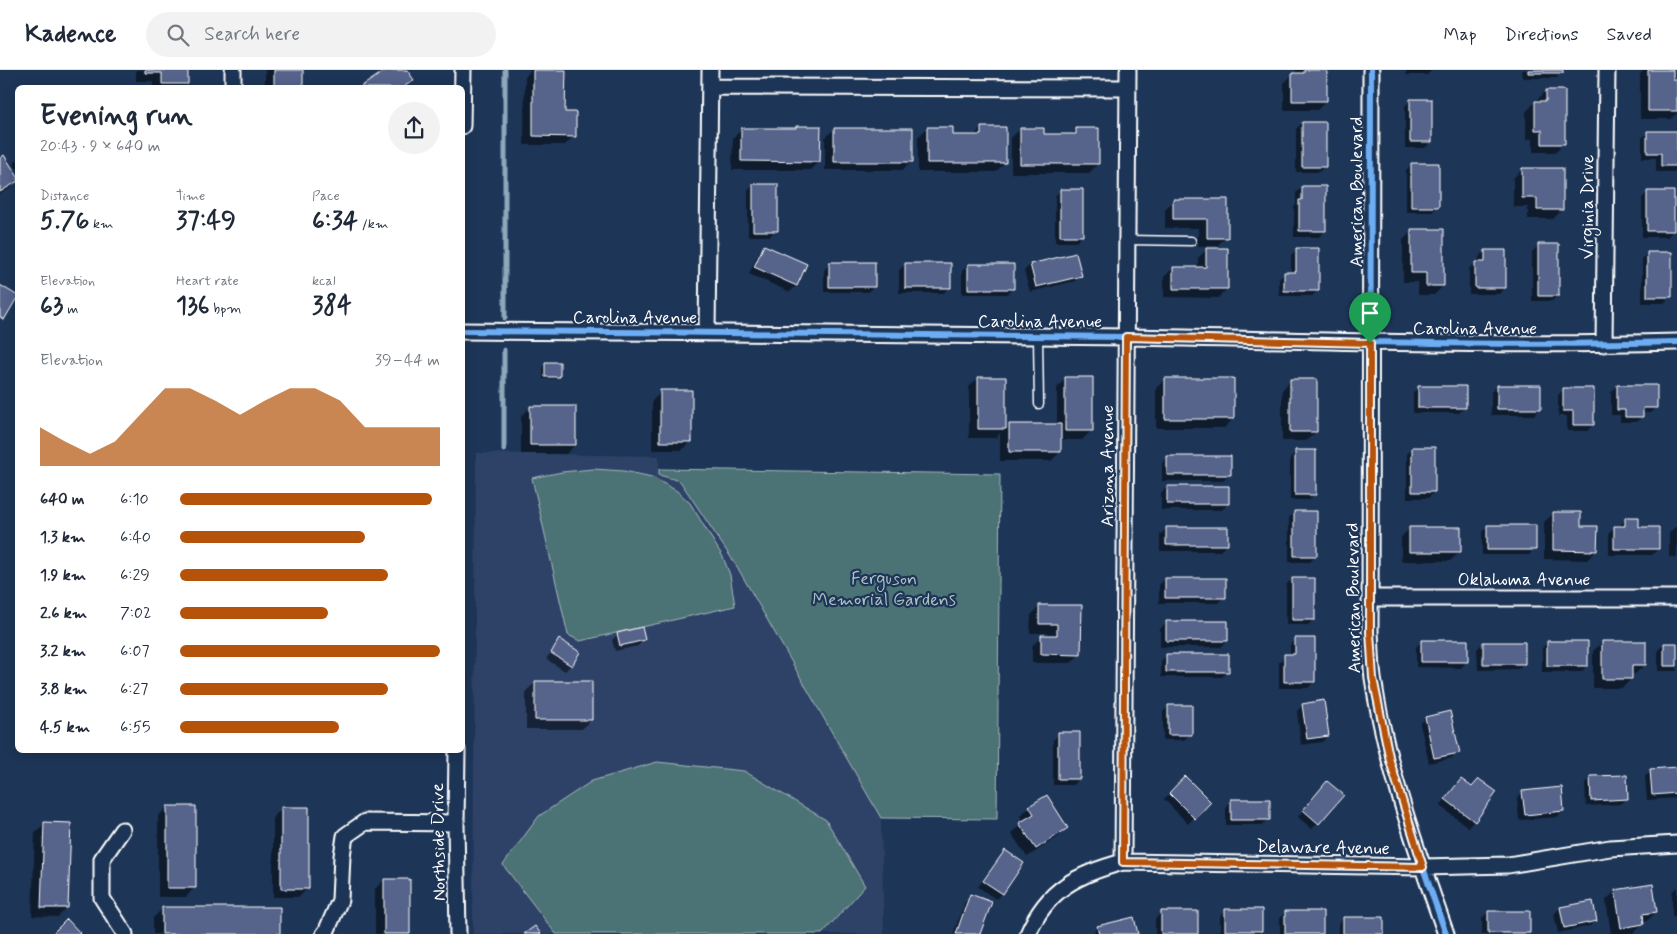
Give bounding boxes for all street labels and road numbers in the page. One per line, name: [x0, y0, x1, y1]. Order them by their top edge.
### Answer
street label: American Boulevard: [1345, 117, 1369, 267]
street label: Virginia Drive: [1576, 155, 1601, 259]
street label: Carolina Avenue: [573, 306, 697, 330]
street label: Carolina Avenue: [978, 310, 1102, 334]
street label: Carolina Avenue: [1413, 317, 1537, 341]
street label: Arizona Avenue: [1096, 405, 1120, 527]
street label: American Boulevard: [1341, 522, 1367, 674]
street label: Oklahoma Avenue: [1458, 568, 1590, 592]
street label: Northside Drive: [426, 783, 452, 901]
street label: Delaware Avenue: [1256, 835, 1390, 861]

